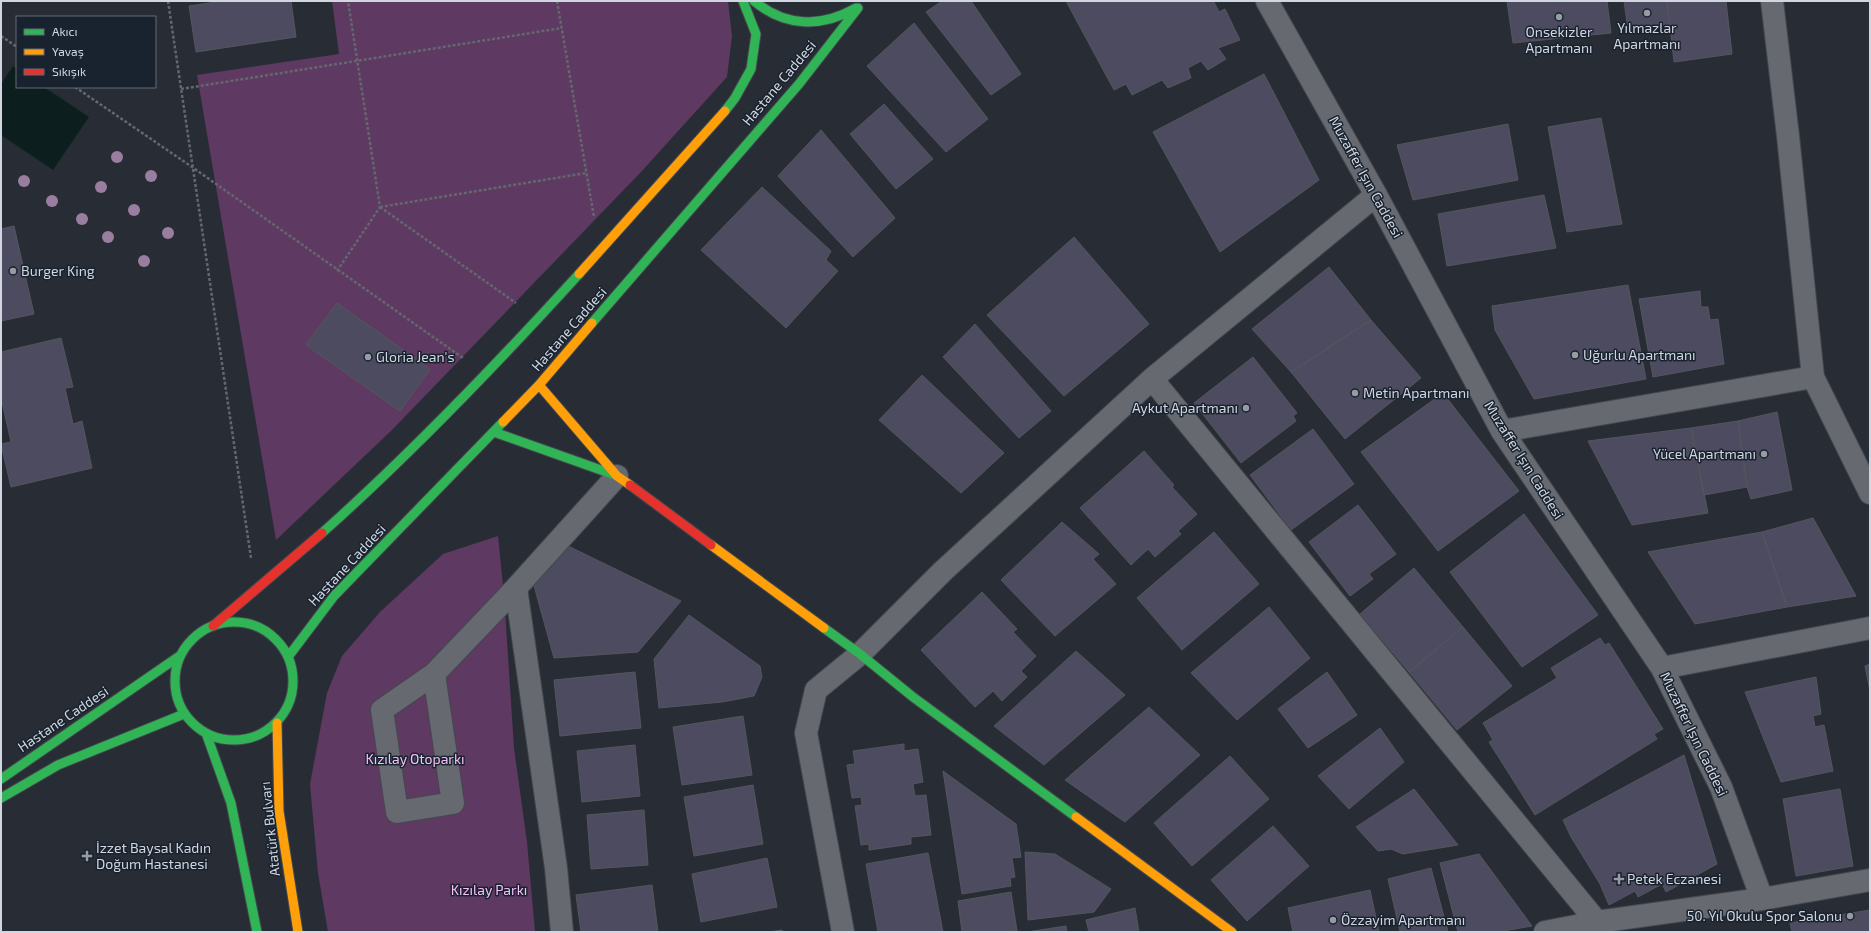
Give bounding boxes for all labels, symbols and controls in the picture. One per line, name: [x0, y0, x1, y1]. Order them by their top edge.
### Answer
marker: Yılmazlar Apartmanı: [1642, 8, 1652, 18]
marker: Onsekizler Apartmanı: [1554, 12, 1564, 22]
legend: [16, 16, 156, 88]
place label: Yılmazlar Apartmanı: [1613, 19, 1681, 52]
place label: Onsekizler Apartmanı: [1525, 23, 1593, 56]
text: Akıcı: [52, 24, 77, 38]
street label: Hastane Caddesi: [738, 37, 819, 129]
text: Yavaş: [52, 44, 84, 59]
text: Sıkışık: [52, 64, 86, 79]
street label: Muzaffer Işın Caddesi: [1325, 113, 1407, 241]
place label: Burger King: [21, 262, 95, 279]
marker: Burger King: [8, 266, 18, 276]
street label: Hastane Caddesi: [528, 283, 610, 374]
place label: Uğurlu Apartmanı: [1583, 346, 1696, 363]
place label: Gloria Jean's: [376, 348, 455, 365]
marker: Uğurlu Apartmanı: [1570, 350, 1580, 360]
marker: Gloria Jean's: [363, 352, 373, 362]
place label: Metin Apartmanı: [1363, 384, 1470, 401]
marker: Metin Apartmanı: [1350, 388, 1360, 398]
street label: Muzaffer Işın Caddesi: [1480, 397, 1568, 523]
place label: Aykut Apartmanı: [1132, 399, 1238, 416]
marker: Aykut Apartmanı: [1241, 403, 1251, 413]
place label: Yücel Apartmanı: [1653, 445, 1756, 462]
marker: Yücel Apartmanı: [1759, 449, 1769, 459]
street label: Hastane Caddesi: [304, 520, 389, 609]
street label: Muzaffer Işın Caddesi: [1656, 669, 1732, 799]
street label: Hastane Caddesi: [14, 682, 111, 755]
park label: Kızılay Otoparkı: [365, 750, 465, 767]
street label: Atatürk Bulvarı: [256, 781, 283, 877]
place label: İzzet Baysal Kadın Doğum Hastanesi: [96, 839, 211, 872]
marker: İzzet Baysal Kadın Doğum Hastanesi: [81, 850, 93, 862]
place label: Petek Eczanesi: [1627, 870, 1721, 887]
marker: Petek Eczanesi: [1614, 874, 1624, 884]
park label: Kızılay Parkı: [451, 881, 527, 898]
place label: 50. Yıl Okulu Spor Salonu: [1687, 907, 1842, 924]
place label: Özzayim Apartmanı: [1341, 911, 1465, 928]
marker: 50. Yıl Okulu Spor Salonu: [1845, 911, 1855, 921]
marker: Özzayim Apartmanı: [1328, 915, 1338, 925]

